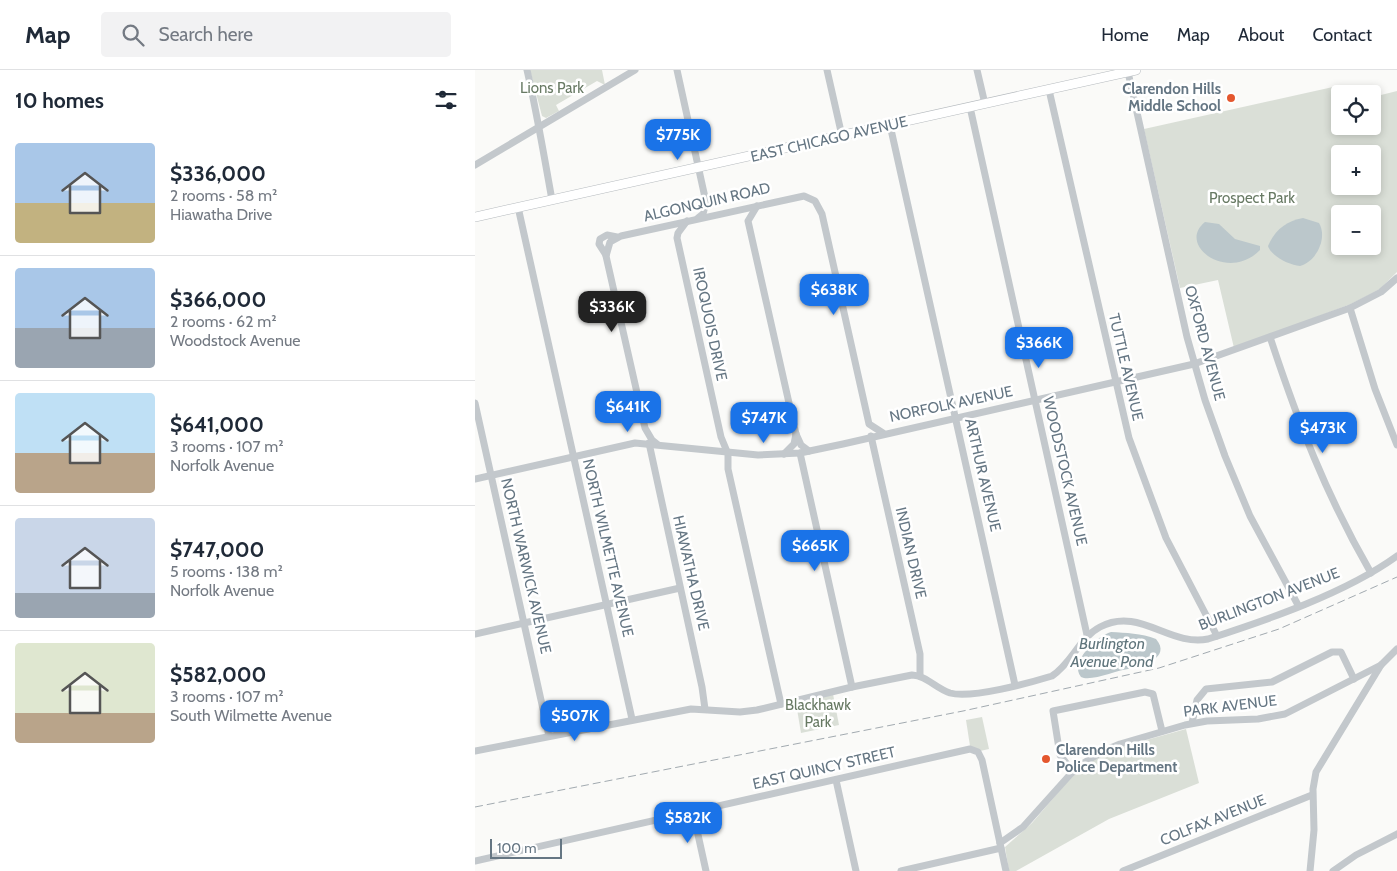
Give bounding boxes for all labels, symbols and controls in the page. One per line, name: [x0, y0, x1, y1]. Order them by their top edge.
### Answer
search box: [101, 12, 451, 57]
text: Map: [25, 20, 71, 49]
icon: search: [119, 21, 147, 49]
text: Search here: [159, 23, 253, 46]
text: Home: [1101, 24, 1149, 46]
text: Map: [1177, 24, 1210, 46]
text: About: [1238, 24, 1284, 46]
text: Contact: [1312, 24, 1372, 46]
park label: Lions Park: [520, 79, 584, 97]
place label: Clarendon Hills Middle School: [1122, 80, 1221, 115]
map controls: [1331, 85, 1381, 255]
button: locate: [1331, 85, 1381, 135]
icon: filters: [432, 86, 460, 114]
text: 10 homes: [15, 88, 104, 113]
marker: Clarendon Hills Middle School: [1225, 92, 1237, 104]
street label: EAST CHICAGO AVENUE: [749, 112, 909, 166]
pin: $775K: [643, 118, 713, 161]
text: $775K: [656, 125, 700, 144]
button: +: [1331, 145, 1381, 195]
text: $336,000: [170, 161, 266, 186]
icon: home: [55, 163, 115, 223]
street label: ALGONQUIN ROAD: [642, 179, 772, 225]
text: 2 rooms · 58 m²: [170, 186, 277, 205]
park label: Prospect Park: [1209, 189, 1295, 207]
text: Hiawatha Drive: [170, 205, 272, 224]
button: −: [1331, 205, 1381, 255]
street label: IROQUOIS DRIVE: [689, 266, 731, 382]
pin: $638K: [799, 274, 869, 316]
text: $638K: [811, 280, 857, 299]
street label: OXFORD AVENUE: [1181, 284, 1229, 402]
text: $366,000: [170, 287, 266, 312]
icon: home: [55, 288, 115, 348]
pin: $336K: [577, 290, 647, 333]
text: $336K: [589, 297, 635, 316]
text: 2 rooms · 62 m²: [170, 312, 277, 331]
street label: TUTTLE AVENUE: [1105, 312, 1147, 422]
pin: $366K: [1004, 326, 1074, 369]
text: Woodstock Avenue: [170, 331, 301, 350]
text: $366K: [1016, 333, 1062, 352]
street label: NORFOLK AVENUE: [888, 382, 1014, 426]
pin: $641K: [593, 390, 663, 433]
street label: WOODSTOCK AVENUE: [1039, 395, 1091, 547]
text: $641K: [606, 397, 650, 416]
pin: $747K: [729, 402, 799, 444]
text: $747K: [741, 408, 787, 427]
text: $641,000: [170, 412, 264, 437]
pin: $473K: [1288, 412, 1358, 454]
icon: home: [55, 413, 115, 473]
street label: ARTHUR AVENUE: [961, 417, 1005, 533]
text: $473K: [1300, 418, 1346, 437]
text: 3 rooms · 107 m²: [170, 437, 284, 456]
text: Norfolk Avenue: [170, 456, 274, 475]
street label: NORTH WILMETTE AVENUE: [579, 457, 637, 639]
street label: NORTH WARWICK AVENUE: [497, 476, 555, 656]
street label: INDIAN DRIVE: [892, 505, 930, 601]
street label: HIAWATHA DRIVE: [669, 514, 713, 632]
pin: $665K: [780, 530, 850, 572]
text: $665K: [792, 536, 838, 555]
text: $747,000: [170, 537, 264, 562]
icon: home: [55, 538, 115, 598]
text: 5 rooms · 138 m²: [170, 562, 283, 581]
street label: BURLINGTON AVENUE: [1196, 564, 1342, 634]
text: Norfolk Avenue: [170, 581, 274, 600]
water label: Burlington Avenue Pond: [1070, 634, 1154, 671]
text: $582,000: [170, 662, 266, 687]
icon: home: [55, 663, 115, 723]
text: 3 rooms · 107 m²: [170, 687, 284, 706]
street label: PARK AVENUE: [1182, 691, 1278, 721]
park label: Blackhawk Park: [785, 696, 851, 731]
pin: $507K: [540, 700, 610, 742]
text: South Wilmette Avenue: [170, 706, 332, 725]
text: $507K: [551, 706, 599, 725]
place label: Clarendon Hills Police Department: [1056, 741, 1177, 776]
street label: EAST QUINCY STREET: [751, 743, 897, 793]
marker: Clarendon Hills Police Department: [1040, 753, 1052, 765]
street label: COLFAX AVENUE: [1158, 791, 1268, 849]
pin: $582K: [653, 802, 723, 844]
text: $582K: [665, 808, 711, 827]
scale bar: [490, 836, 563, 859]
text: 100 m: [497, 839, 537, 857]

